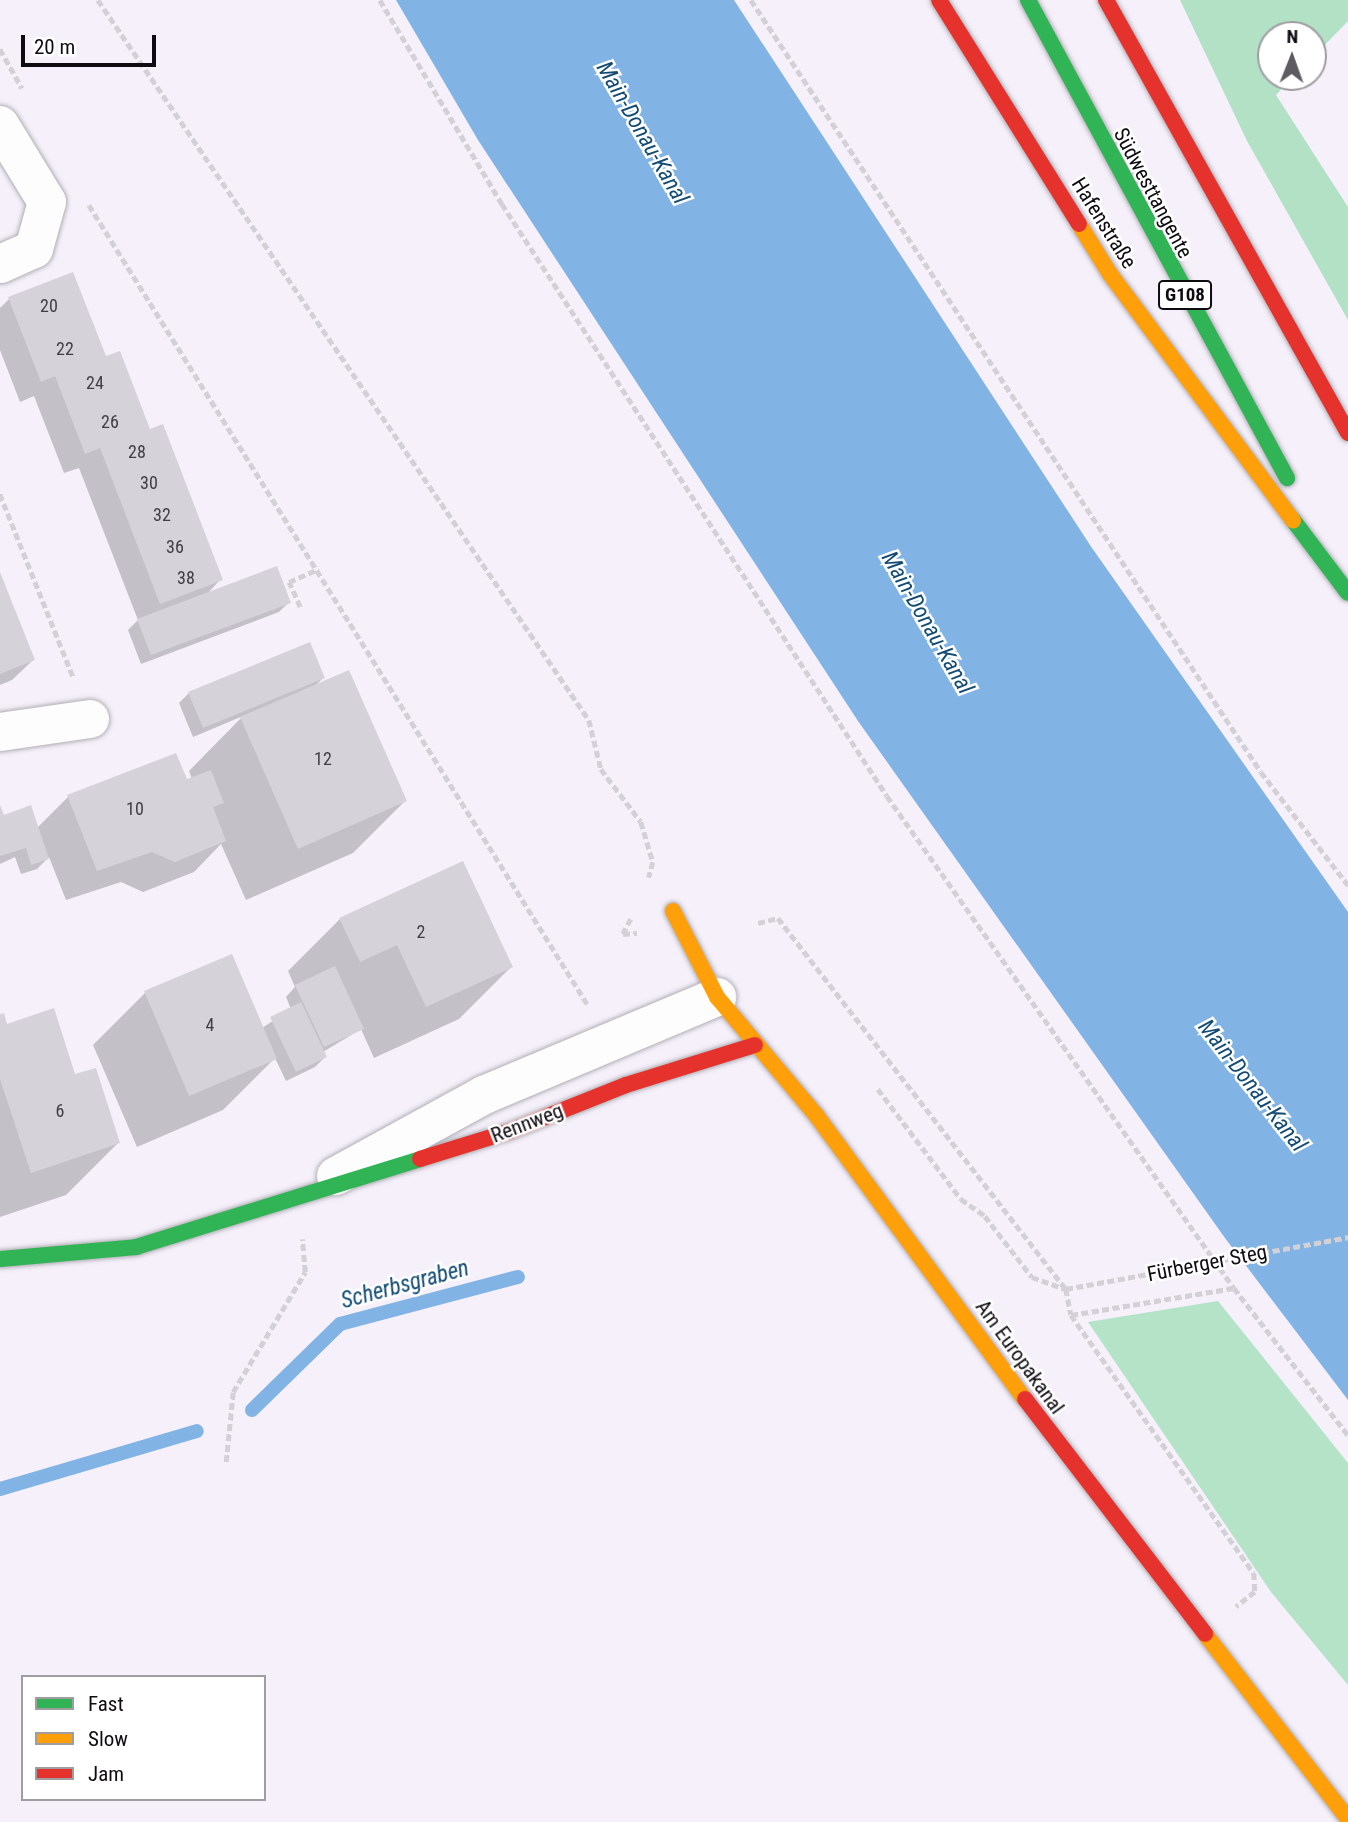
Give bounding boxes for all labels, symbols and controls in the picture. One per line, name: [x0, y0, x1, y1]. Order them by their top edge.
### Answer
scale bar: [24, 21, 159, 65]
north arrow: [1257, 21, 1327, 91]
text: N: [1286, 25, 1298, 48]
text: 20 m: [34, 35, 75, 59]
water label: Main-Donau-Kanal: [590, 57, 694, 209]
street label: Südwesttangente: [1108, 124, 1198, 262]
street label: Hafenstraße: [1066, 173, 1142, 273]
road number: G108: [1157, 280, 1213, 310]
house number: 20: [40, 295, 58, 317]
house number: 22: [56, 338, 74, 360]
house number: 24: [86, 372, 104, 394]
house number: 26: [101, 411, 119, 433]
house number: 28: [128, 441, 146, 463]
house number: 30: [140, 472, 158, 494]
house number: 32: [153, 504, 171, 526]
house number: 36: [166, 536, 184, 558]
water label: Main-Donau-Kanal: [875, 547, 979, 699]
house number: 38: [177, 567, 195, 589]
house number: 12: [314, 748, 332, 770]
house number: 10: [126, 798, 144, 820]
house number: 2: [417, 921, 425, 943]
house number: 4: [206, 1014, 214, 1036]
water label: Main-Donau-Kanal: [1192, 1014, 1312, 1158]
street label: Rennweg: [487, 1098, 567, 1148]
house number: 6: [56, 1100, 64, 1122]
street label: Fürberger Steg: [1145, 1239, 1269, 1287]
water label: Scherbsgraben: [338, 1255, 472, 1315]
street label: Am Europakanal: [970, 1295, 1070, 1419]
legend: [21, 1675, 266, 1801]
text: Fast: [88, 1692, 124, 1716]
text: Slow: [88, 1727, 128, 1751]
text: Jam: [88, 1762, 124, 1786]

